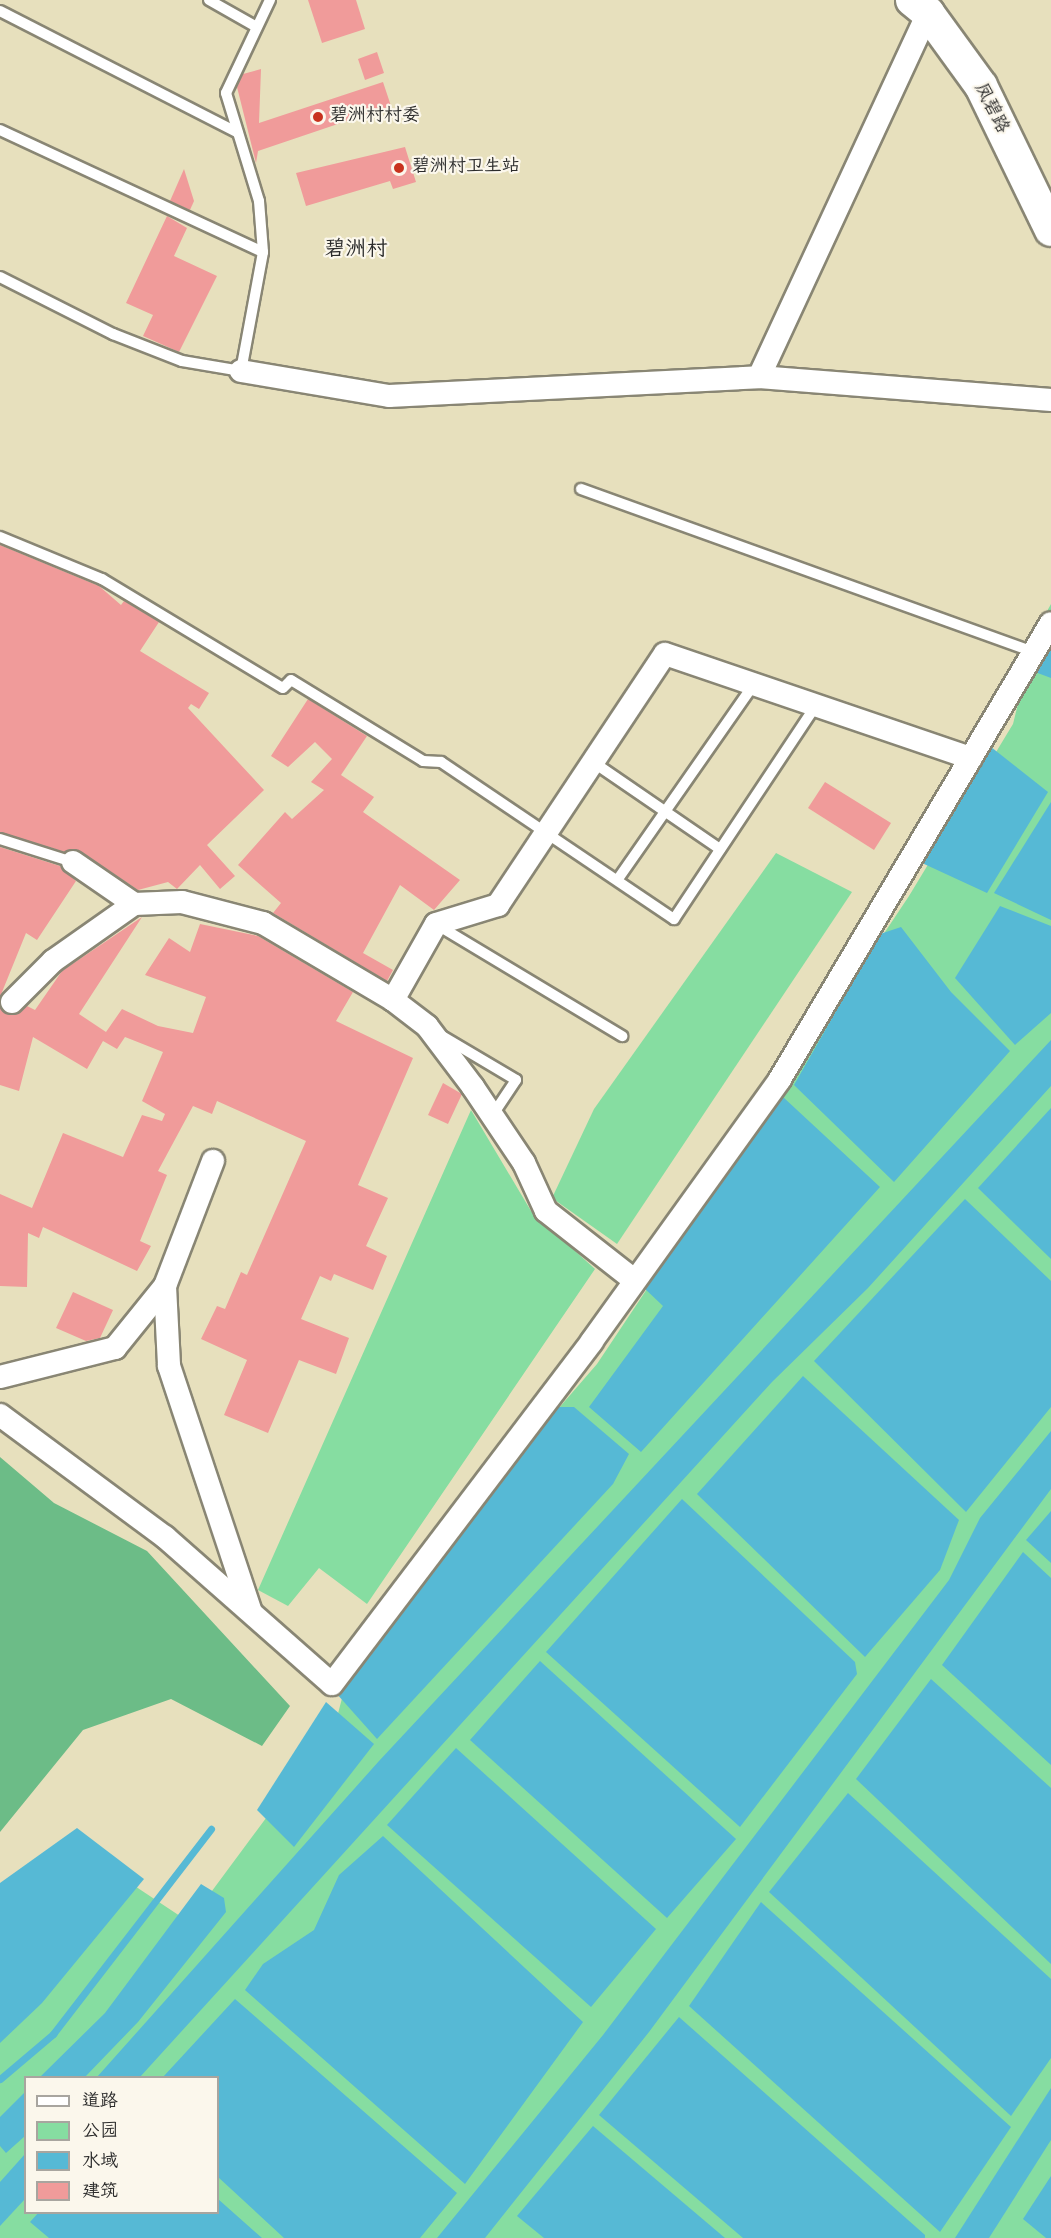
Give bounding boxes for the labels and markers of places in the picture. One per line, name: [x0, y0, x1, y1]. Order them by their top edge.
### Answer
place label: 碧洲村村委: [330, 106, 420, 128]
marker: 碧洲村村委: [311, 110, 325, 124]
place label: 碧洲村卫生站: [412, 157, 520, 179]
marker: 碧洲村卫生站: [390, 159, 408, 177]

